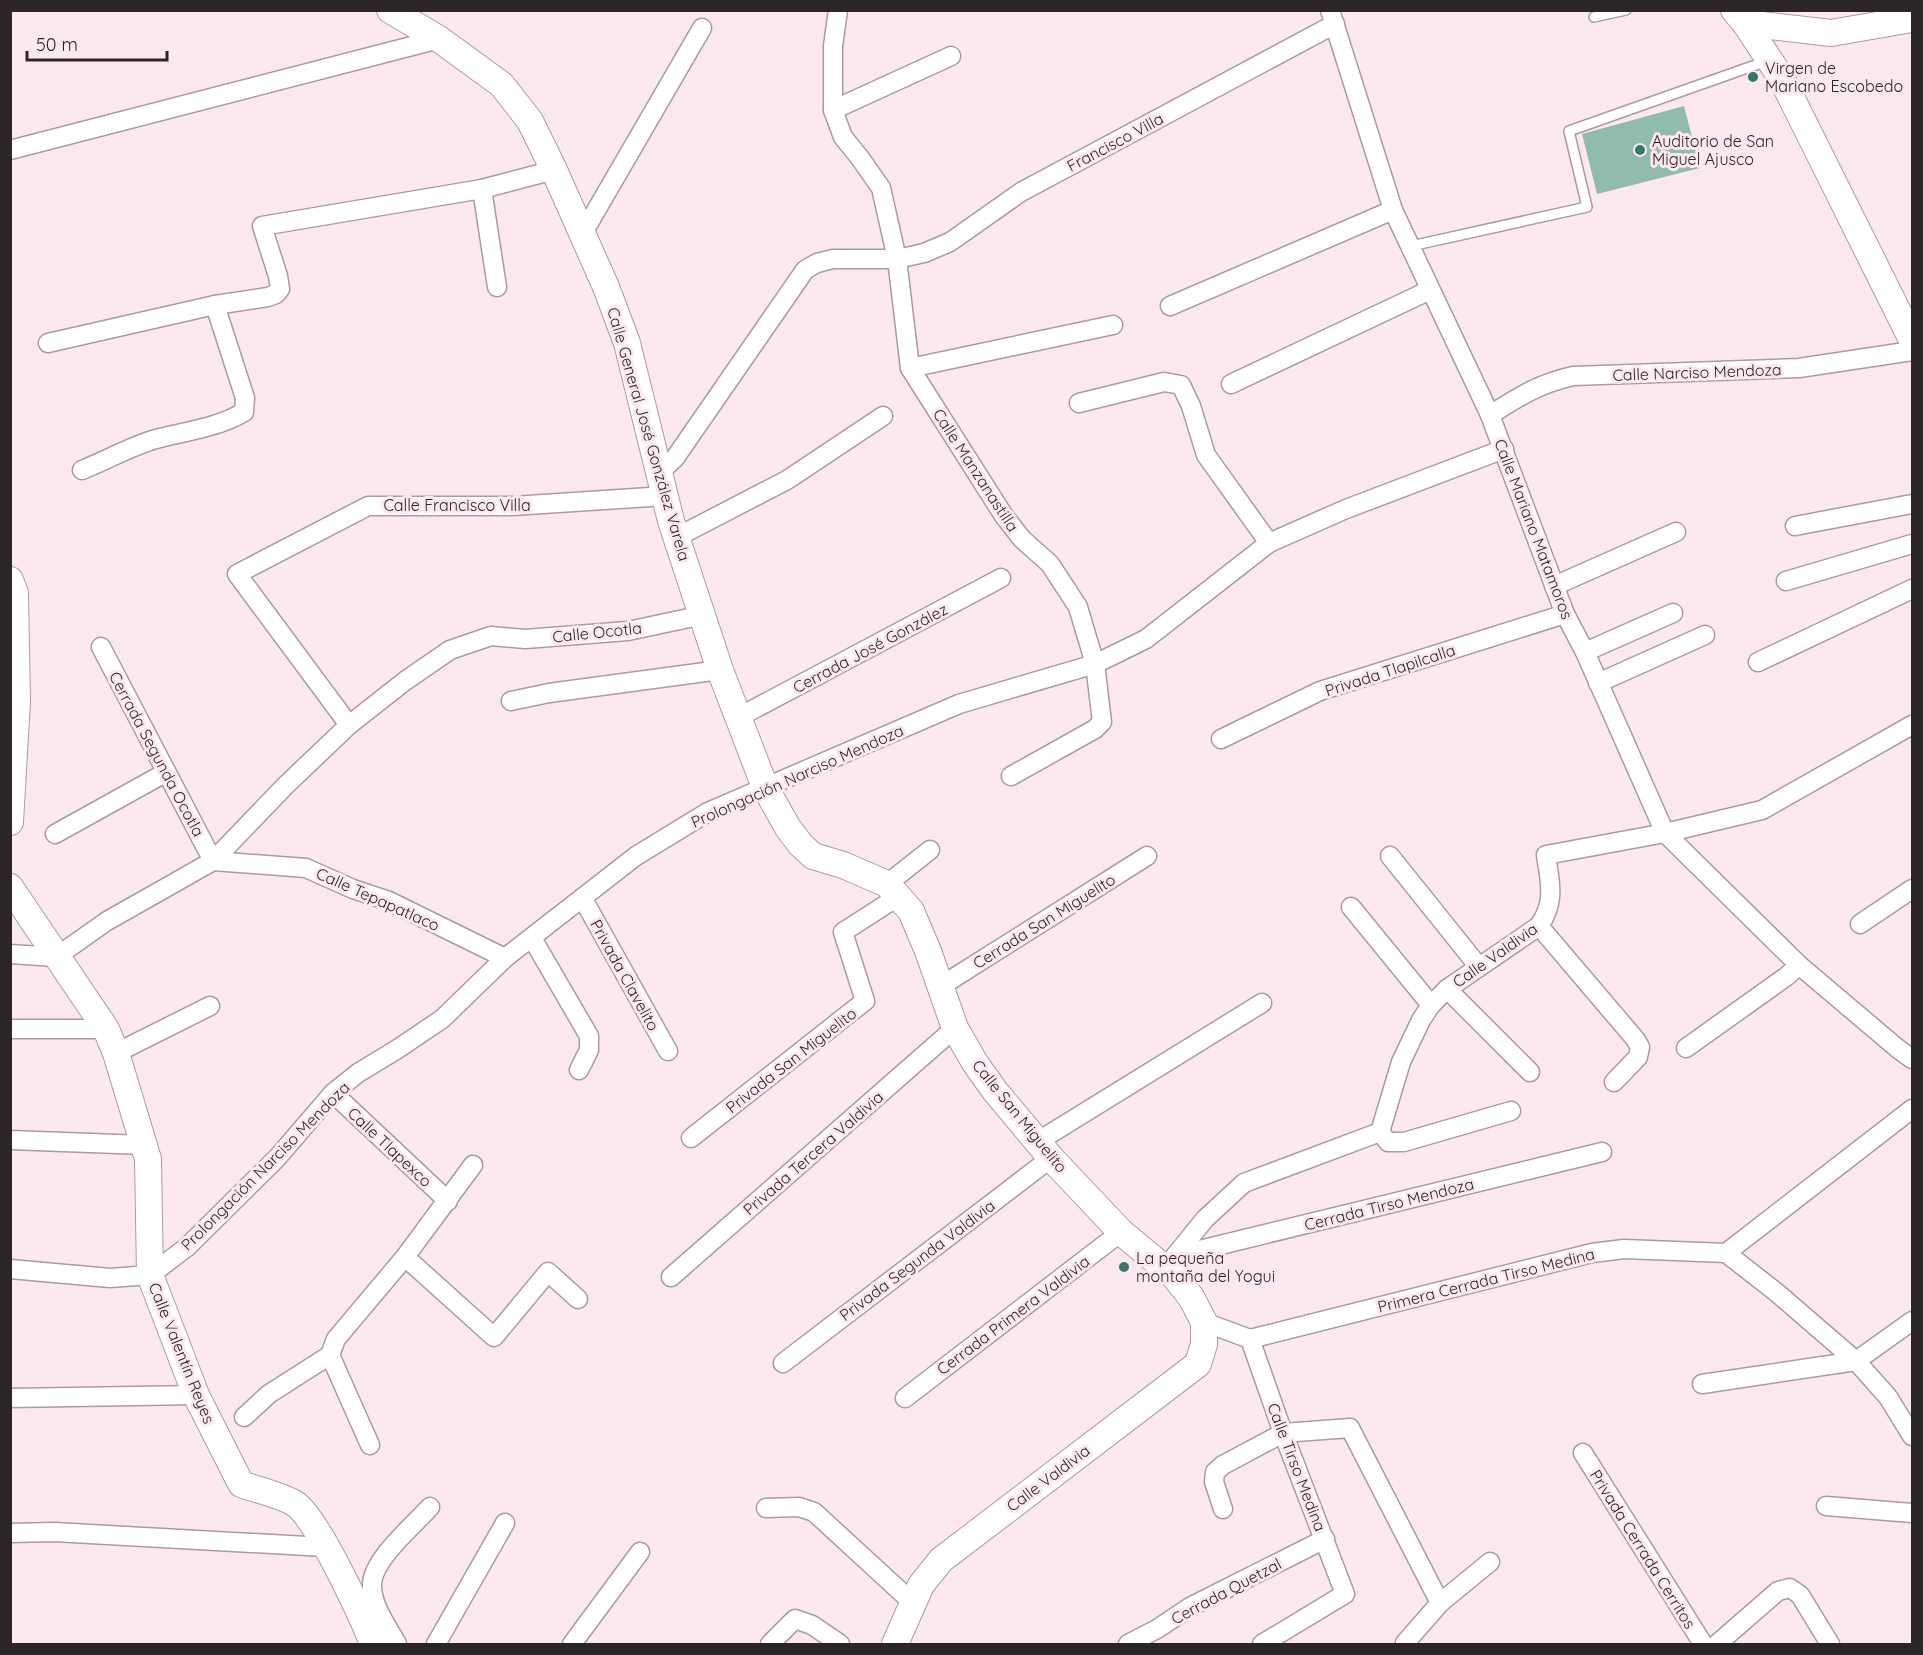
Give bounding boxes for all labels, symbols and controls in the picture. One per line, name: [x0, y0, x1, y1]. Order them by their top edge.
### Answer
scale bar: [27, 24, 166, 62]
text: 50 m: [36, 33, 78, 56]
place label: Virgen de Mariano Escobedo: [1765, 58, 1903, 96]
marker: Virgen de Mariano Escobedo: [1746, 70, 1760, 84]
street label: Francisco Villa: [1063, 108, 1167, 176]
place label: Auditorio de San Miguel Ajusco: [1652, 131, 1774, 169]
marker: Auditorio de San Miguel Ajusco: [1633, 143, 1647, 157]
street label: Calle General José González Varela: [603, 305, 695, 563]
street label: Calle Narciso Mendoza: [1612, 359, 1782, 385]
street label: Calle Manzanastilla: [929, 405, 1023, 535]
street label: Calle Mariano Matamoros: [1490, 436, 1578, 622]
street label: Calle Francisco Villa: [383, 495, 531, 515]
street label: Cerrada José González: [789, 599, 951, 697]
street label: Calle Ocotla: [551, 617, 643, 647]
street label: Privada Tlapilcalla: [1322, 640, 1458, 700]
street label: Cerrada Segunda Ocotla: [105, 668, 209, 840]
street label: Prolongación Narciso Mendoza: [688, 720, 906, 832]
street label: Calle Tepapatlaco: [313, 863, 443, 935]
street label: Cerrada San Miguelito: [969, 869, 1119, 973]
street label: Privada Clavelito: [586, 916, 664, 1034]
street label: Calle Valdivia: [1449, 918, 1541, 992]
street label: Privada San Miguelito: [722, 1003, 860, 1117]
street label: Calle San Miguelito: [968, 1055, 1072, 1177]
street label: Prolongación Narciso Mendoza: [176, 1077, 354, 1255]
street label: Privada Tercera Valdivia: [739, 1087, 887, 1219]
street label: Calle Tlapexco: [344, 1103, 436, 1191]
street label: Cerrada Tirso Mendoza: [1302, 1173, 1476, 1235]
street label: Privada Segunda Valdivia: [835, 1195, 999, 1325]
street label: Primera Cerrada Tirso Medina: [1375, 1243, 1597, 1317]
place label: La pequeña montaña del Yogui: [1136, 1248, 1275, 1286]
street label: Cerrada Primera Valdivia: [933, 1251, 1093, 1379]
marker: La pequeña montaña del Yogui: [1117, 1260, 1131, 1274]
street label: Calle Valentín Reyes: [145, 1280, 219, 1426]
street label: Calle Tirso Medina: [1263, 1400, 1331, 1534]
street label: Calle Valdivia: [1002, 1440, 1094, 1516]
street label: Privada Cerrada Cerritos: [1586, 1466, 1700, 1632]
street label: Cerrada Quetzal: [1167, 1554, 1285, 1628]

